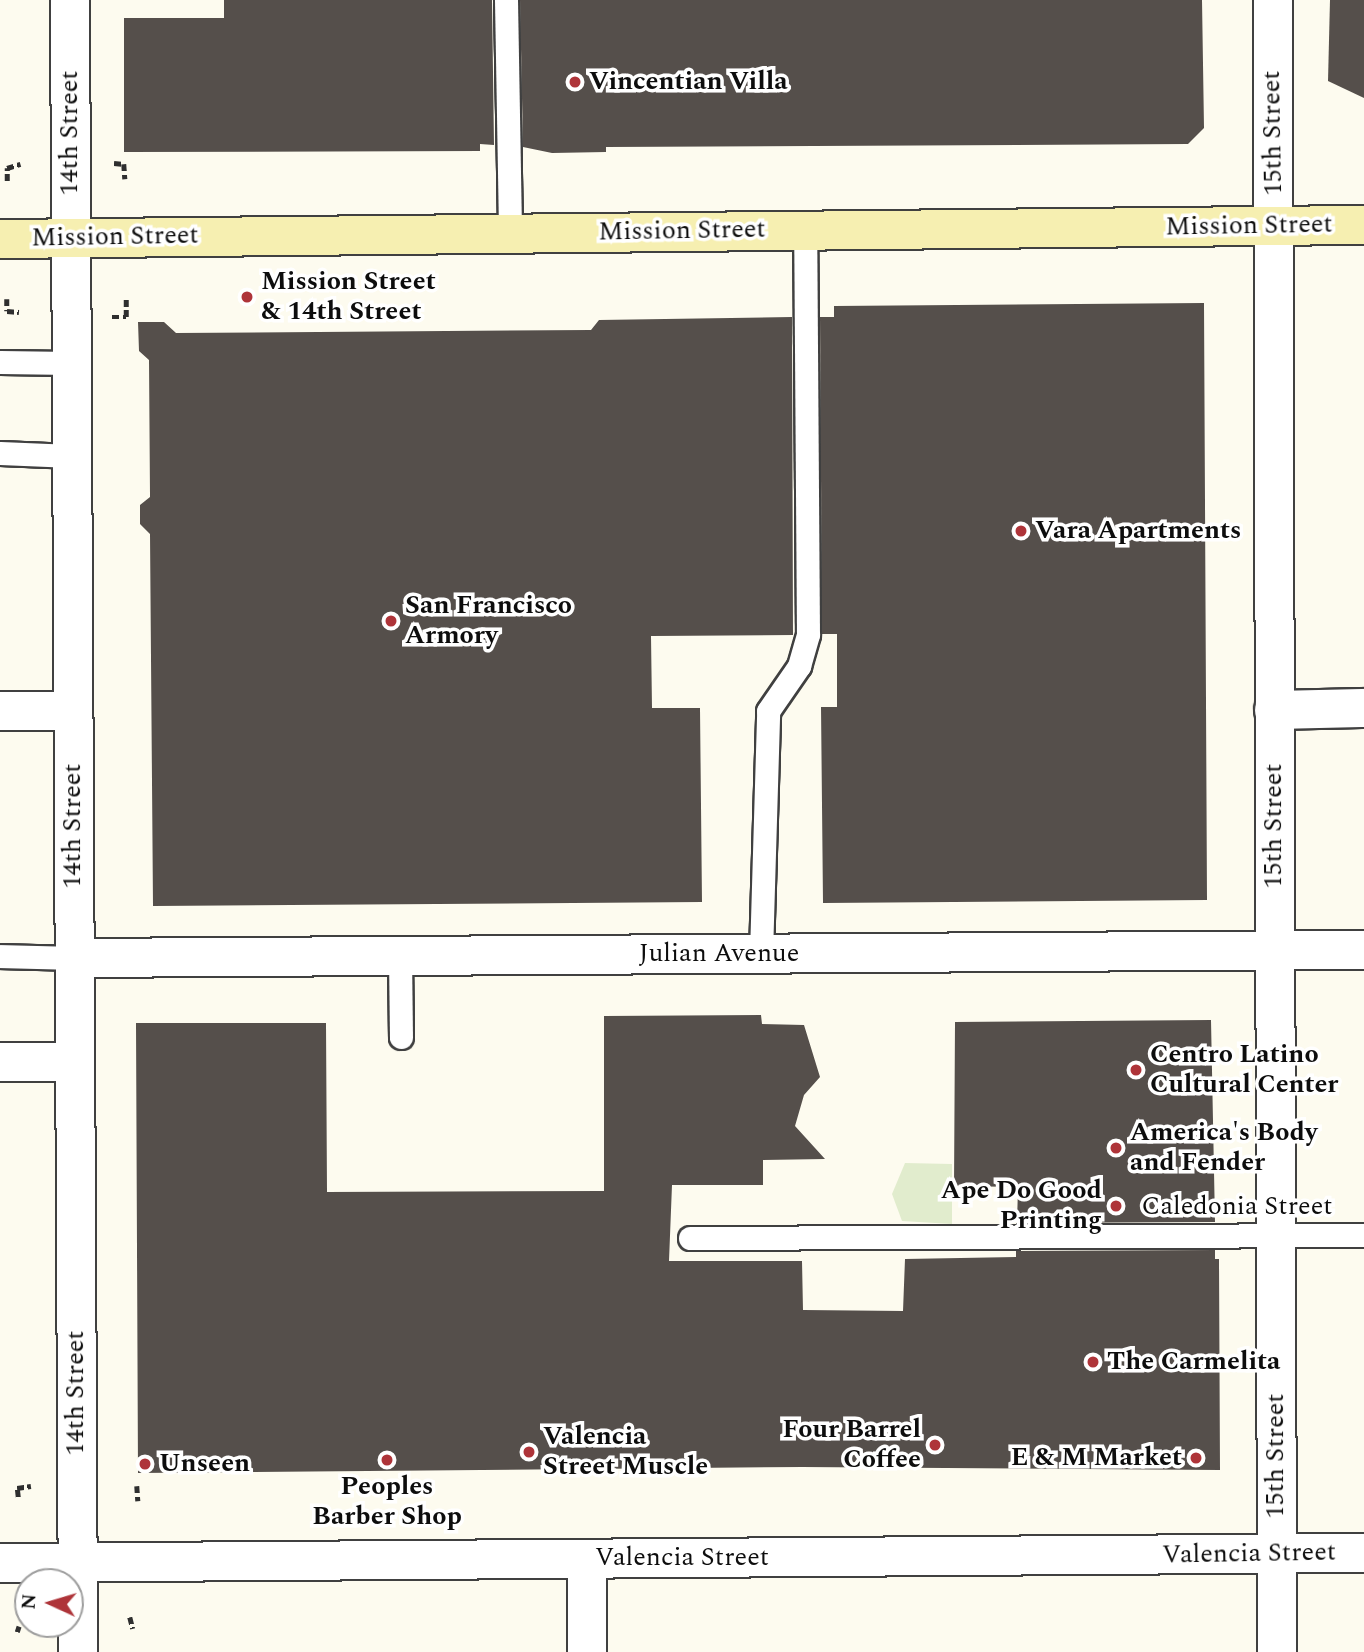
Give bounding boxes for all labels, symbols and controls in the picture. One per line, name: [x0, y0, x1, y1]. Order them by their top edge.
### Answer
place label: Vincentian Villa: [589, 66, 788, 98]
street label: 14th Street: [54, 70, 86, 196]
street label: 15th Street: [1256, 70, 1290, 196]
marker: Vincentian Villa: [567, 74, 583, 90]
street label: Mission Street: [1165, 209, 1333, 243]
street label: Mission Street: [598, 214, 766, 248]
street label: Mission Street: [31, 220, 199, 254]
place label: Mission Street & 14th Street: [261, 266, 436, 328]
marker: Mission Street & 14th Street: [239, 289, 255, 305]
place label: Vara Apartments: [1035, 515, 1241, 547]
marker: Vara Apartments: [1013, 523, 1029, 539]
place label: San Francisco Armory: [405, 590, 572, 652]
marker: San Francisco Armory: [383, 613, 399, 629]
street label: 14th Street: [57, 763, 89, 889]
street label: 15th Street: [1258, 763, 1290, 889]
street label: Julian Avenue: [639, 938, 799, 970]
place label: Centro Latino Cultural Center: [1150, 1039, 1338, 1100]
marker: Centro Latino Cultural Center: [1128, 1062, 1144, 1078]
place label: America's Body and Fender: [1130, 1117, 1317, 1178]
marker: America's Body and Fender: [1108, 1140, 1124, 1156]
place label: Ape Do Good Printing: [941, 1175, 1102, 1236]
street label: Caledonia Street: [1142, 1191, 1332, 1223]
marker: Ape Do Good Printing: [1108, 1198, 1124, 1214]
street label: 14th Street: [60, 1330, 92, 1456]
place label: The Carmelita: [1107, 1346, 1280, 1378]
marker: The Carmelita: [1085, 1354, 1101, 1370]
street label: 15th Street: [1260, 1393, 1292, 1519]
place label: Four Barrel Coffee: [782, 1414, 921, 1476]
place label: Valencia Street Muscle: [543, 1421, 708, 1482]
marker: Four Barrel Coffee: [927, 1437, 943, 1453]
place label: E & M Market: [1011, 1442, 1182, 1474]
marker: Valencia Street Muscle: [521, 1444, 537, 1460]
place label: Unseen: [159, 1448, 250, 1480]
marker: E & M Market: [1188, 1450, 1204, 1466]
marker: Peoples Barber Shop: [379, 1452, 395, 1468]
marker: Unseen: [137, 1456, 153, 1472]
place label: Peoples Barber Shop: [312, 1471, 462, 1532]
street label: Valencia Street: [1162, 1537, 1336, 1571]
street label: Valencia Street: [595, 1542, 769, 1574]
north arrow: [14, 1568, 84, 1638]
text: N: [15, 1593, 45, 1610]

